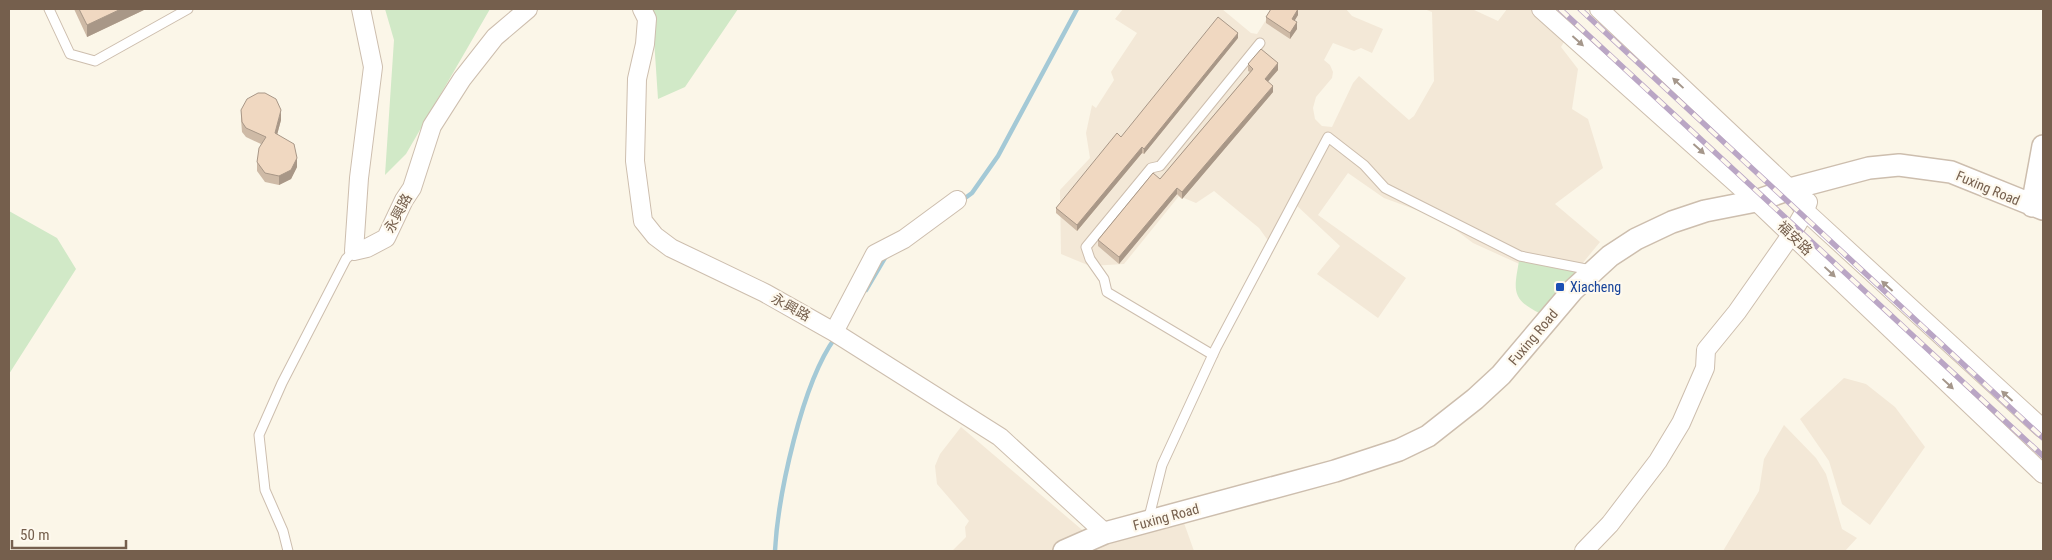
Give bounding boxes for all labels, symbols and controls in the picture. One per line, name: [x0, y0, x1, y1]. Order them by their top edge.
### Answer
one-way arrow: [1571, 35, 1583, 47]
one-way arrow: [1673, 77, 1685, 89]
one-way arrow: [1692, 144, 1705, 155]
street label: Fuxing Road: [1954, 167, 2022, 209]
street label: 永興路: [381, 191, 415, 235]
street label: 福安路: [1774, 218, 1816, 258]
one-way arrow: [1824, 266, 1836, 278]
place label: Xiacheng: [1570, 279, 1621, 295]
one-way arrow: [1882, 280, 1894, 292]
marker: Xiacheng: [1554, 281, 1566, 293]
street label: 永興路: [769, 290, 813, 324]
street label: Fuxing Road: [1505, 306, 1561, 368]
one-way arrow: [1942, 378, 1954, 390]
one-way arrow: [2002, 390, 2014, 402]
street label: Fuxing Road: [1131, 501, 1201, 533]
scale bar: [12, 518, 126, 550]
text: 50 m: [20, 526, 50, 544]

